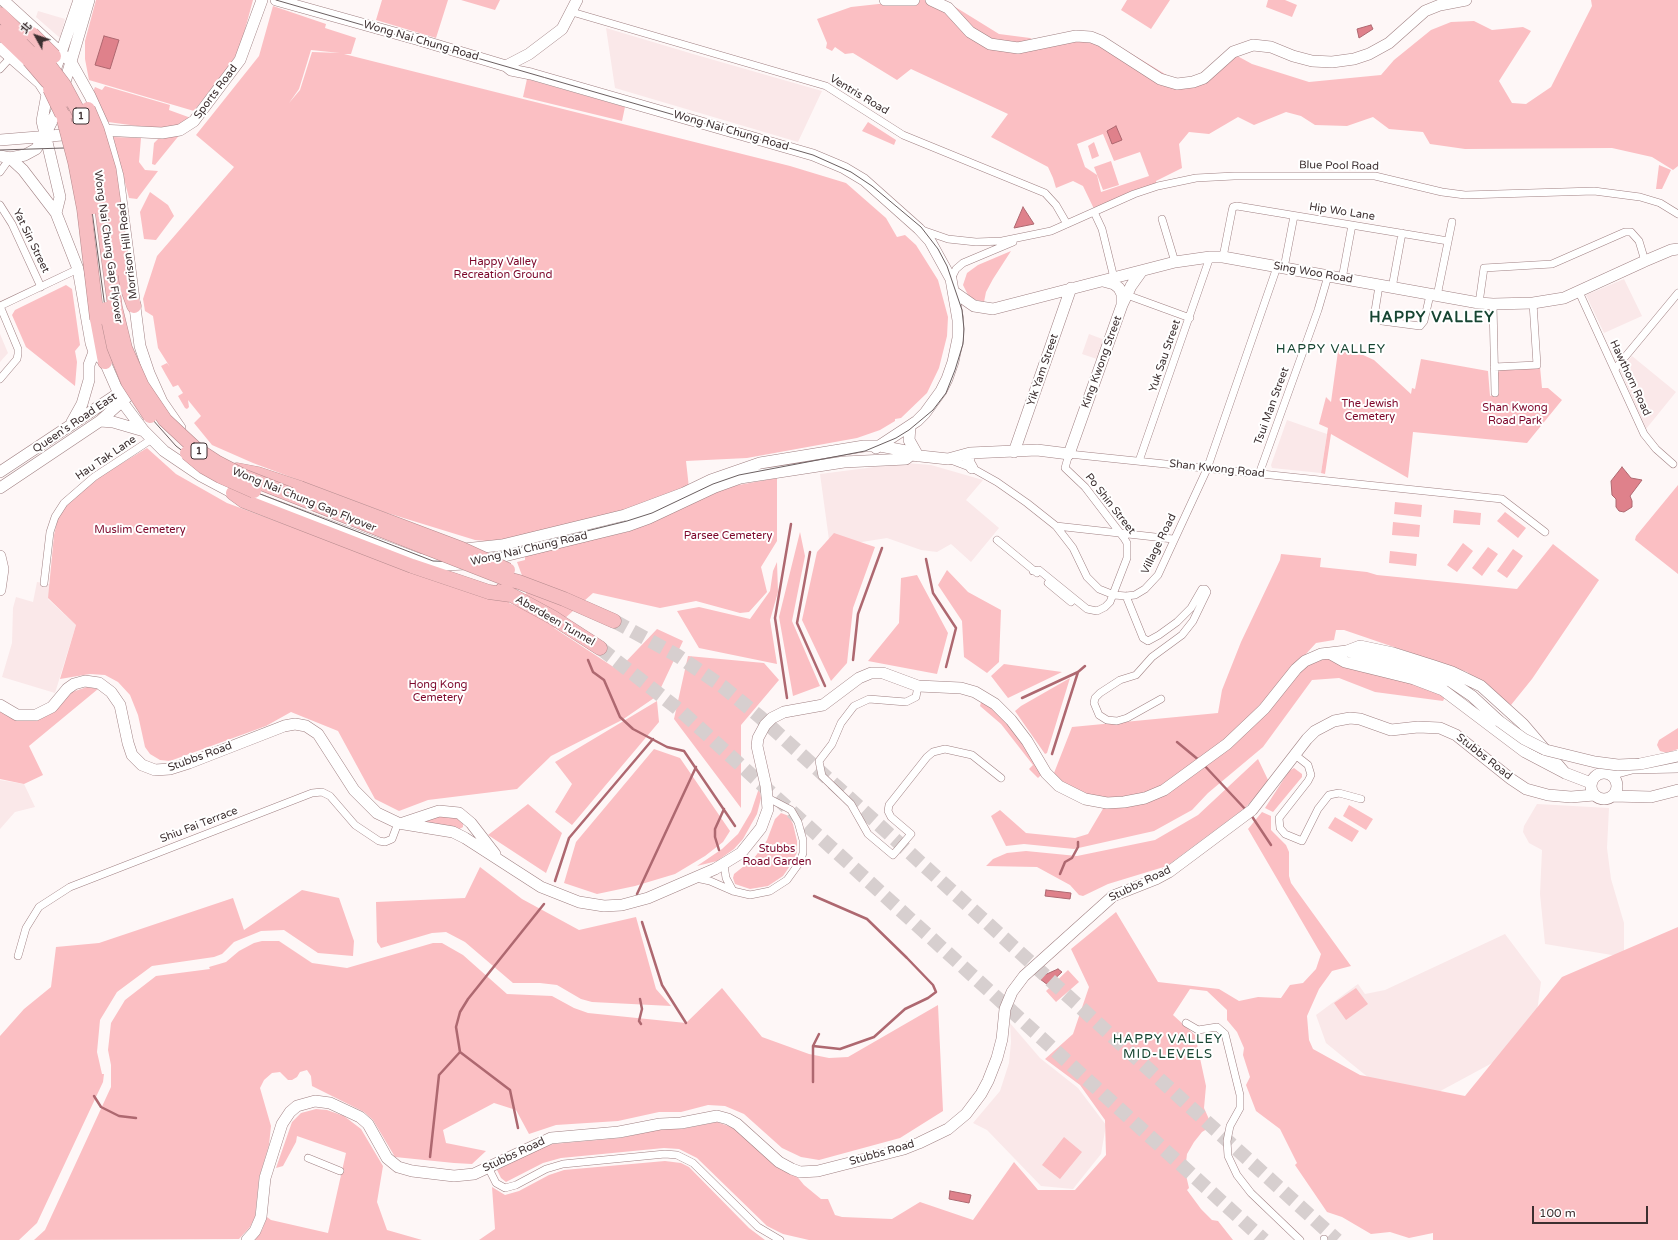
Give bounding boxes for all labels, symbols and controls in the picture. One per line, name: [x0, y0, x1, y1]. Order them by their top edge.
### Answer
north arrow: [16, 16, 56, 56]
street label: Wong Nai Chung Road: [362, 18, 480, 64]
text: 北: [18, 20, 35, 36]
street label: Sports Road: [191, 62, 241, 122]
street label: Ventris Road: [827, 72, 891, 118]
road number: 1: [73, 108, 89, 124]
street label: Wong Nai Chung Road: [672, 108, 790, 154]
street label: Blue Pool Road: [1299, 159, 1379, 173]
street label: Wong Nai Chung Gap Flyover: [91, 170, 125, 324]
street label: Hip Wo Lane: [1308, 200, 1376, 224]
street label: Morrison Hill Road: [116, 202, 140, 300]
street label: Yat Sin Street: [10, 207, 52, 275]
park label: Happy Valley Recreation Ground: [454, 255, 552, 281]
street label: Sing Woo Road: [1272, 260, 1354, 286]
district label: HAPPY VALLEY: [1369, 309, 1495, 327]
street label: King Kwong Street: [1079, 314, 1125, 410]
street label: Yuk Sau Street: [1146, 318, 1184, 394]
street label: Yik Yam Street: [1025, 332, 1061, 408]
street label: Hawthorn Road: [1607, 338, 1653, 418]
district label: HAPPY VALLEY: [1276, 342, 1386, 358]
street label: Tsui Man Street: [1252, 366, 1292, 446]
street label: Queen's Road East: [31, 390, 119, 456]
park label: The Jewish Cemetery: [1341, 397, 1399, 423]
park label: Shan Kwong Road Park: [1482, 401, 1548, 427]
street label: Hau Tak Lane: [73, 433, 139, 483]
road number: 1: [191, 443, 207, 459]
street label: Shan Kwong Road: [1169, 457, 1265, 481]
street label: Wong Nai Chung Gap Flyover: [230, 465, 378, 535]
street label: Po Shin Street: [1082, 471, 1138, 537]
street label: Village Road: [1139, 512, 1179, 576]
park label: Muslim Cemetery: [94, 523, 186, 537]
street label: Wong Nai Chung Road: [469, 529, 589, 569]
park label: Parsee Cemetery: [684, 529, 772, 543]
street label: Aberdeen Tunnel: [513, 593, 597, 649]
park label: Hong Kong Cemetery: [408, 678, 468, 704]
street label: Stubbs Road: [1453, 731, 1515, 783]
street label: Stubbs Road: [166, 739, 234, 775]
street label: Shiu Fai Terrace: [158, 804, 240, 846]
park label: Stubbs Road Garden: [743, 842, 811, 868]
street label: Stubbs Road: [1107, 863, 1173, 905]
district label: HAPPY VALLEY MID-LEVELS: [1113, 1032, 1223, 1063]
street label: Stubbs Road: [481, 1135, 547, 1175]
street label: Stubbs Road: [848, 1137, 916, 1169]
scale bar: [1534, 1198, 1650, 1224]
text: 100 m: [1539, 1206, 1576, 1220]

